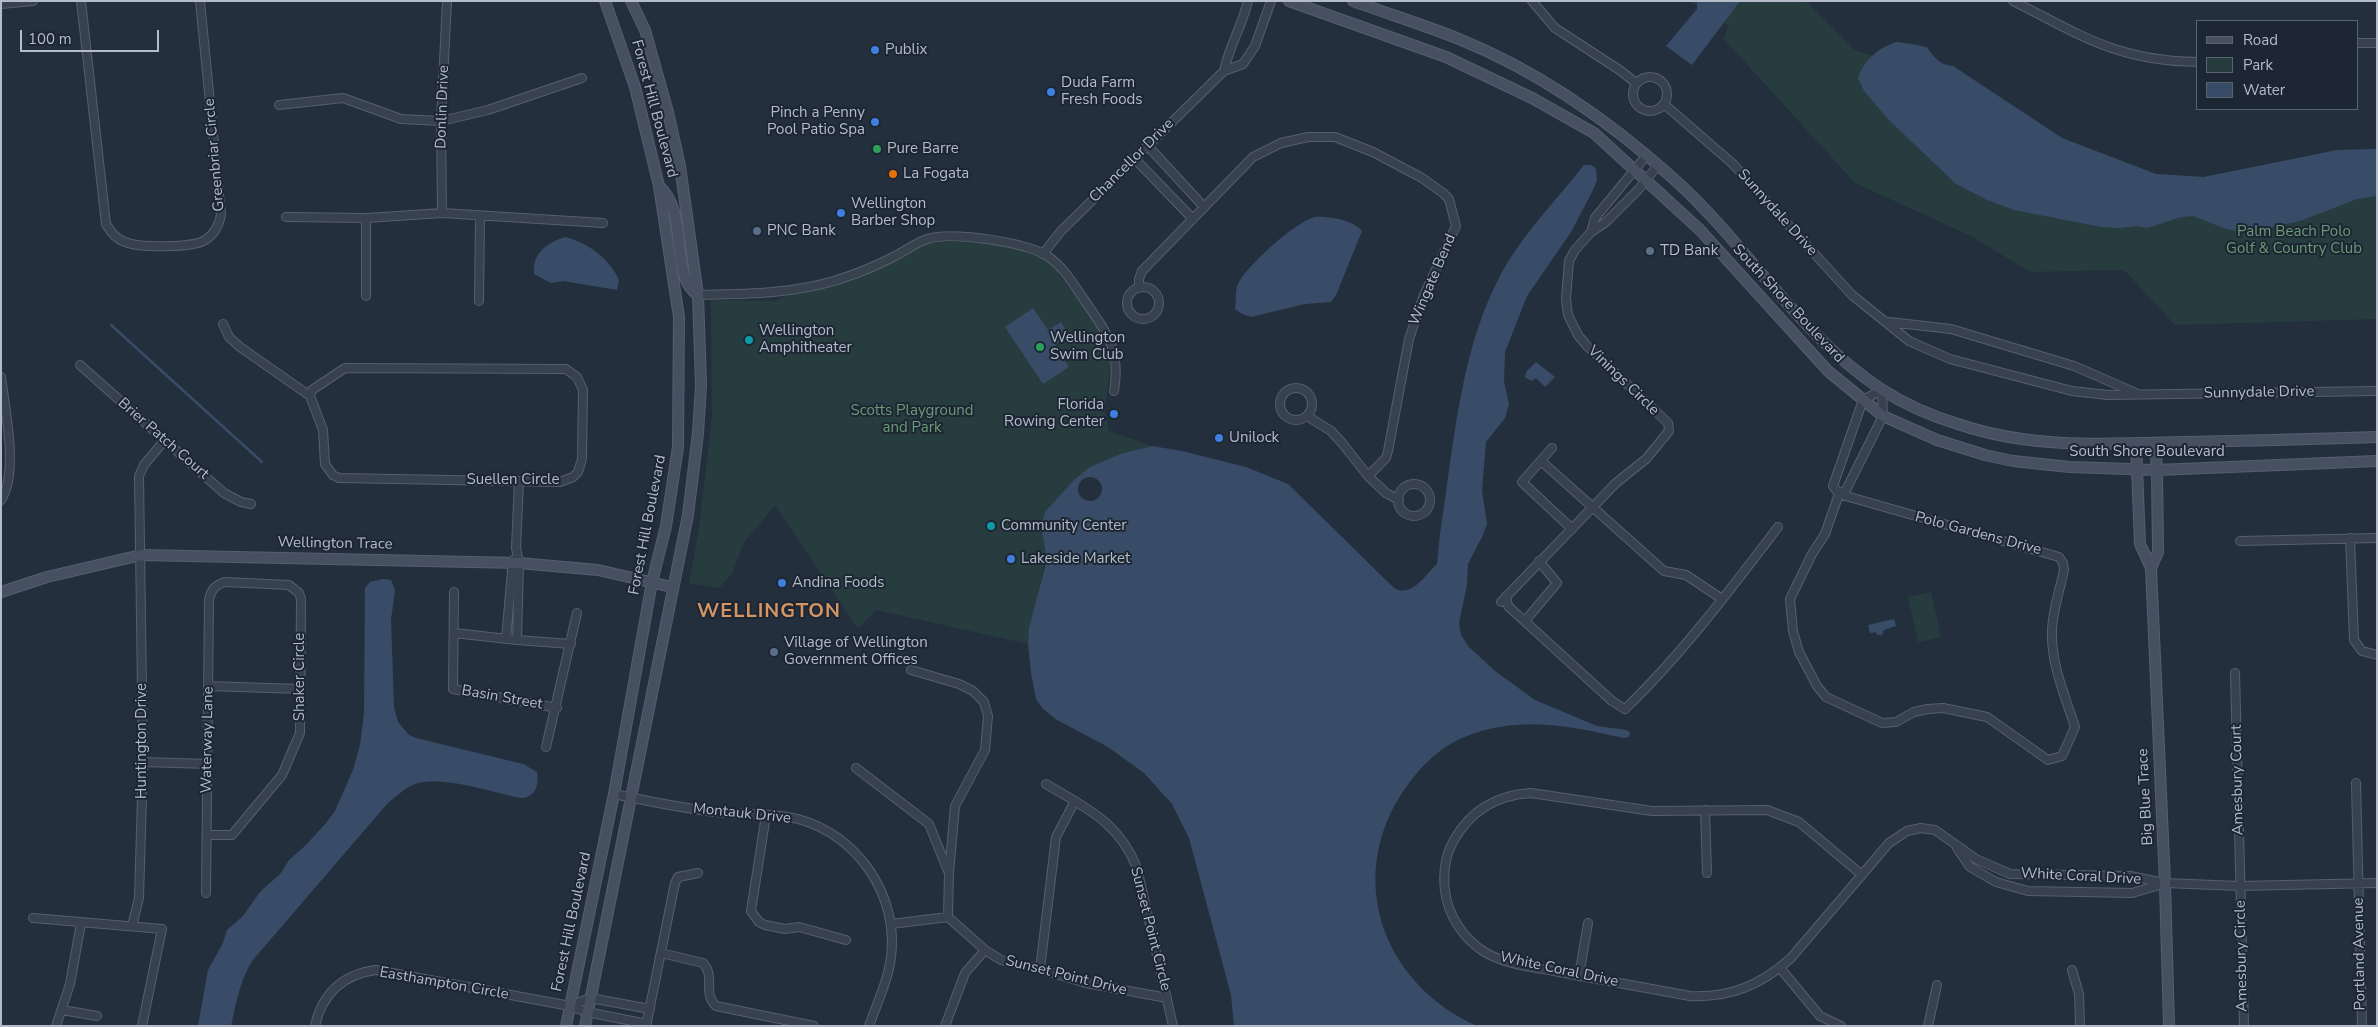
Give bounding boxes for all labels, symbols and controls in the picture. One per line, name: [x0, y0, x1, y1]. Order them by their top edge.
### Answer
scale bar: [22, 20, 161, 52]
legend: [2196, 20, 2358, 110]
text: 100 m: [28, 29, 72, 49]
text: Road: [2243, 30, 2278, 50]
street label: Forest Hill Boulevard: [627, 38, 681, 180]
place label: Publix: [885, 41, 927, 59]
marker: Publix: [869, 44, 881, 56]
text: Park: [2243, 55, 2273, 75]
street label: Donlin Drive: [433, 65, 453, 149]
place label: Duda Farm Fresh Foods: [1061, 74, 1142, 109]
text: Water: [2243, 80, 2285, 100]
marker: Duda Farm Fresh Foods: [1045, 86, 1057, 98]
street label: Greenbriar Circle: [201, 98, 229, 212]
place label: Pinch a Penny Pool Patio Spa: [767, 104, 865, 139]
street label: Chancellor Drive: [1086, 115, 1178, 207]
marker: Pinch a Penny Pool Patio Spa: [869, 116, 881, 128]
place label: Pure Barre: [887, 140, 959, 158]
marker: Pure Barre: [871, 143, 883, 155]
place label: La Fogata: [903, 165, 969, 183]
street label: Sunnydale Drive: [1733, 166, 1821, 260]
marker: La Fogata: [887, 168, 899, 180]
place label: Wellington Barber Shop: [851, 195, 935, 230]
marker: Wellington Barber Shop: [835, 207, 847, 219]
place label: PNC Bank: [767, 222, 836, 240]
park label: Palm Beach Polo Golf & Country Club: [2226, 223, 2362, 258]
marker: PNC Bank: [751, 225, 763, 237]
street label: Wingate Bend: [1406, 232, 1460, 328]
street label: South Shore Boulevard: [1728, 241, 1848, 367]
place label: TD Bank: [1660, 242, 1718, 260]
marker: TD Bank: [1644, 245, 1656, 257]
place label: Wellington Amphitheater: [759, 322, 852, 357]
place label: Wellington Swim Club: [1050, 329, 1125, 364]
marker: Wellington Amphitheater: [743, 334, 755, 346]
marker: Wellington Swim Club: [1034, 341, 1046, 353]
street label: Vinings Circle: [1584, 342, 1662, 420]
street label: Sunnydale Drive: [2204, 383, 2314, 403]
street label: Brier Patch Court: [114, 394, 212, 484]
place label: Florida Rowing Center: [1004, 396, 1104, 431]
park label: Scotts Playground and Park: [850, 402, 974, 437]
marker: Florida Rowing Center: [1108, 408, 1120, 420]
place label: Unilock: [1229, 429, 1279, 447]
marker: Unilock: [1213, 432, 1225, 444]
street label: South Shore Boulevard: [2069, 443, 2225, 461]
street label: Forest Hill Boulevard: [626, 454, 670, 596]
street label: Suellen Circle: [467, 471, 559, 489]
street label: Polo Gardens Drive: [1913, 508, 2043, 560]
place label: Community Center: [1001, 517, 1127, 535]
marker: Community Center: [985, 520, 997, 532]
street label: Wellington Trace: [277, 534, 393, 554]
place label: Lakeside Market: [1021, 550, 1130, 568]
marker: Lakeside Market: [1005, 553, 1017, 565]
place label: Andina Foods: [792, 574, 885, 592]
marker: Andina Foods: [776, 577, 788, 589]
district label: WELLINGTON: [696, 600, 842, 624]
street label: Shaker Circle: [291, 633, 309, 721]
place label: Village of Wellington Government Offices: [784, 634, 928, 669]
marker: Village of Wellington Government Offices: [768, 646, 780, 658]
street label: Basin Street: [460, 682, 544, 714]
street label: Huntington Drive: [133, 683, 151, 799]
street label: Waterway Lane: [198, 686, 218, 794]
street label: Amesbury Court: [2228, 724, 2248, 836]
street label: Big Blue Trace: [2134, 748, 2158, 846]
street label: Montauk Drive: [692, 800, 792, 828]
street label: Forest Hill Boulevard: [548, 851, 596, 993]
street label: Sunset Point Circle: [1126, 865, 1174, 993]
street label: White Coral Drive: [2020, 865, 2142, 889]
street label: Portland Avenue: [2350, 897, 2370, 1011]
street label: Amesbury Circle: [2232, 900, 2252, 1012]
street label: White Coral Drive: [1498, 949, 1620, 991]
street label: Sunset Point Drive: [1003, 952, 1129, 1000]
street label: Easthampton Circle: [378, 964, 510, 1004]

